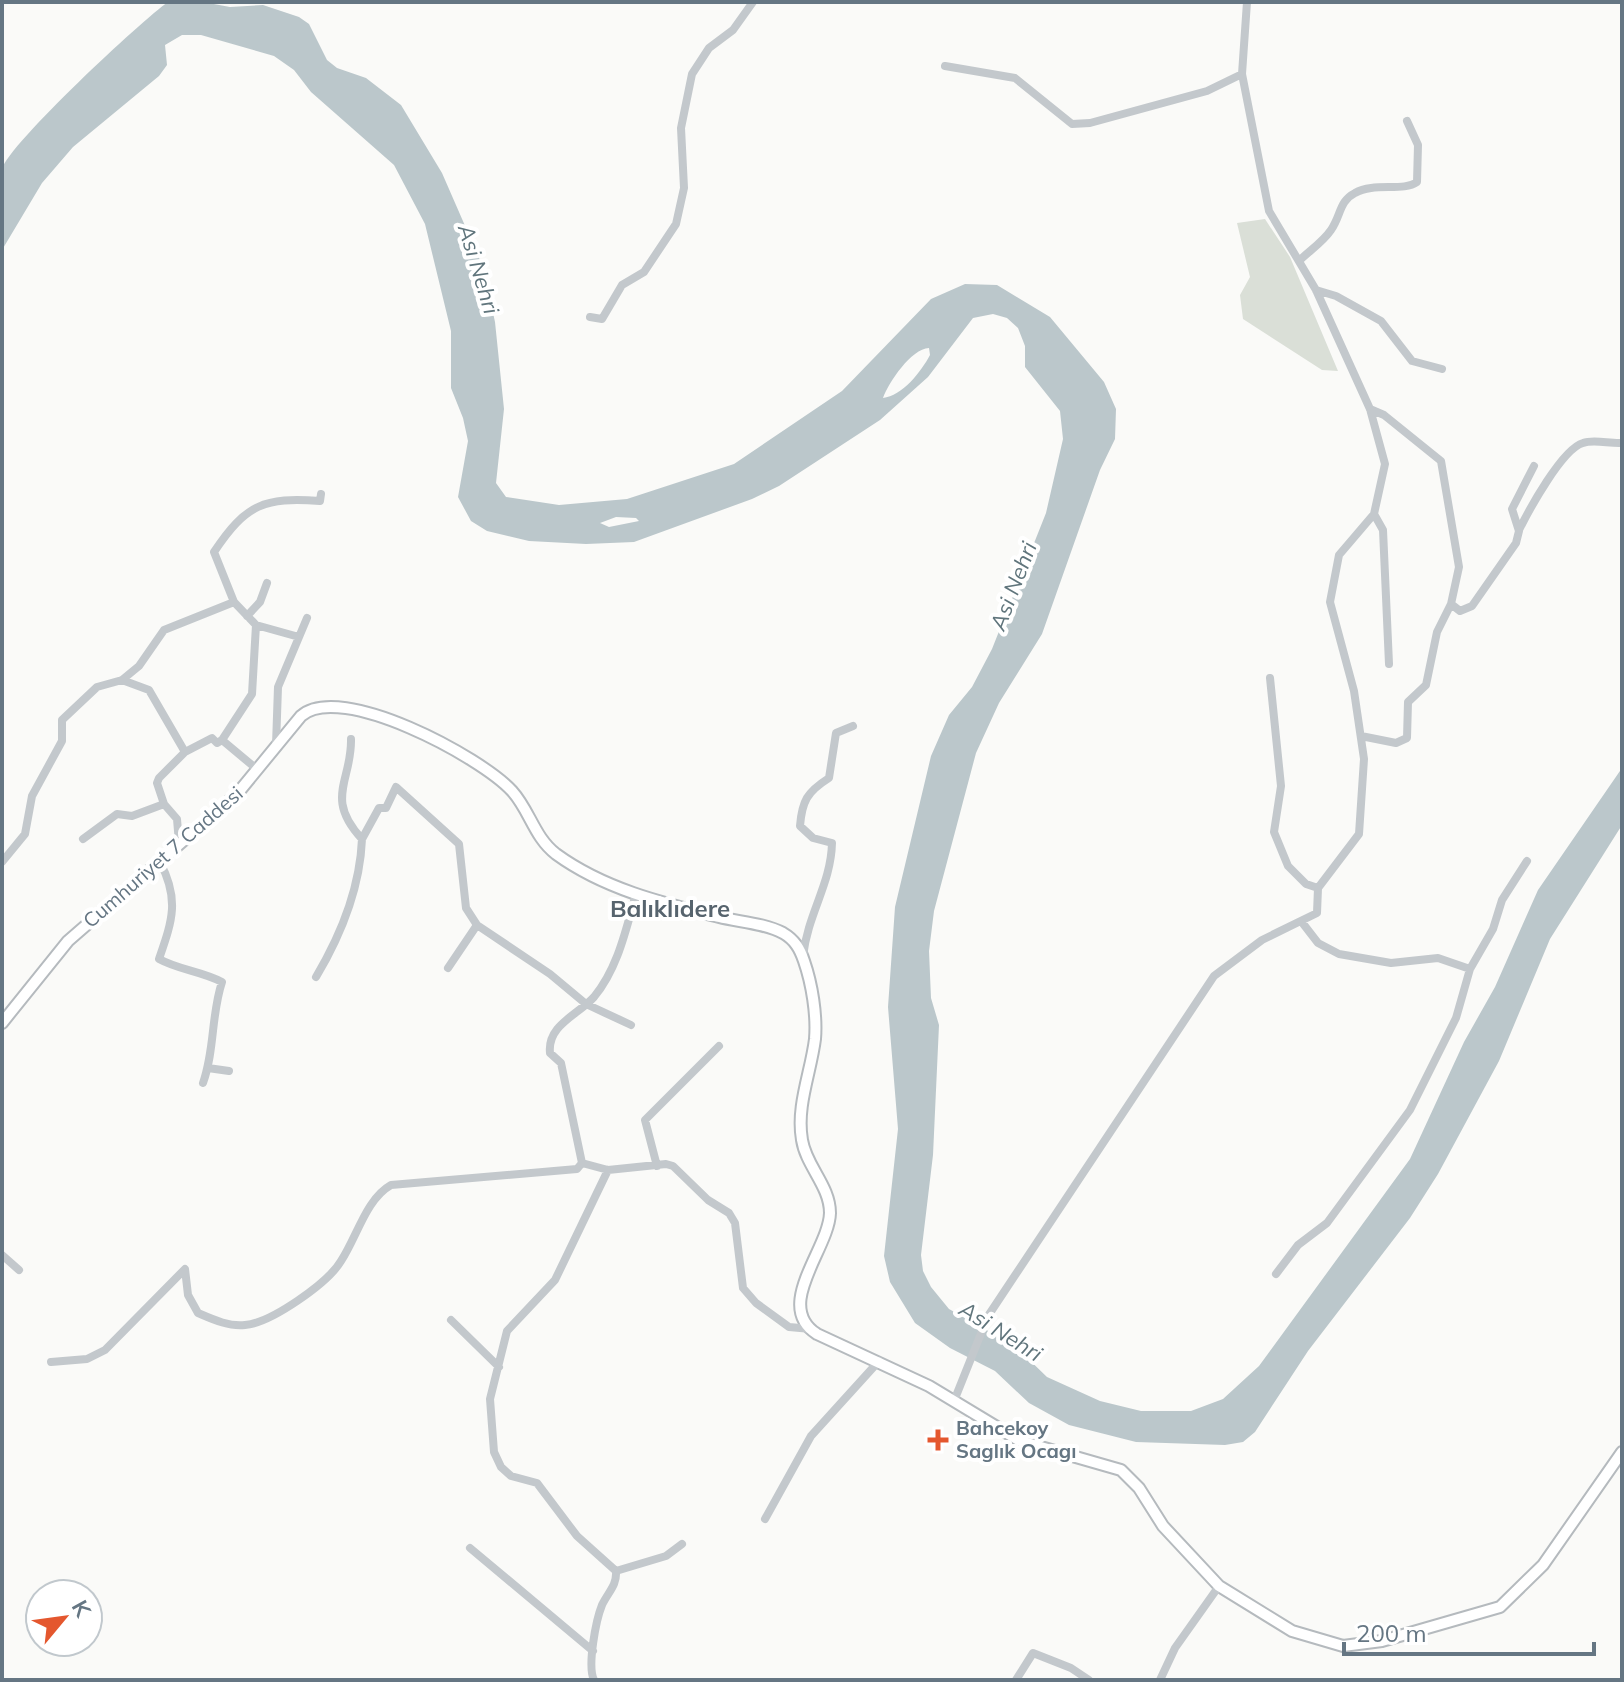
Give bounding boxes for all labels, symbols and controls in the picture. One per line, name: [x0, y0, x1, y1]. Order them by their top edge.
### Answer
water label: Asi Nehri: [452, 220, 506, 318]
water label: Asi Nehri: [983, 537, 1043, 635]
street label: Cumhuriyet 7 Caddesi: [78, 780, 248, 933]
district label: Balıklıdere: [610, 893, 730, 923]
water label: Asi Nehri: [954, 1294, 1048, 1368]
place label: Bahcekoy Saglık Ocagı: [956, 1415, 1077, 1463]
marker: Bahcekoy Saglık Ocagı: [927, 1429, 949, 1451]
north arrow: [24, 1578, 104, 1658]
text: K: [66, 1595, 98, 1623]
scale bar: [1344, 1606, 1594, 1656]
text: 200 m: [1356, 1618, 1427, 1648]

